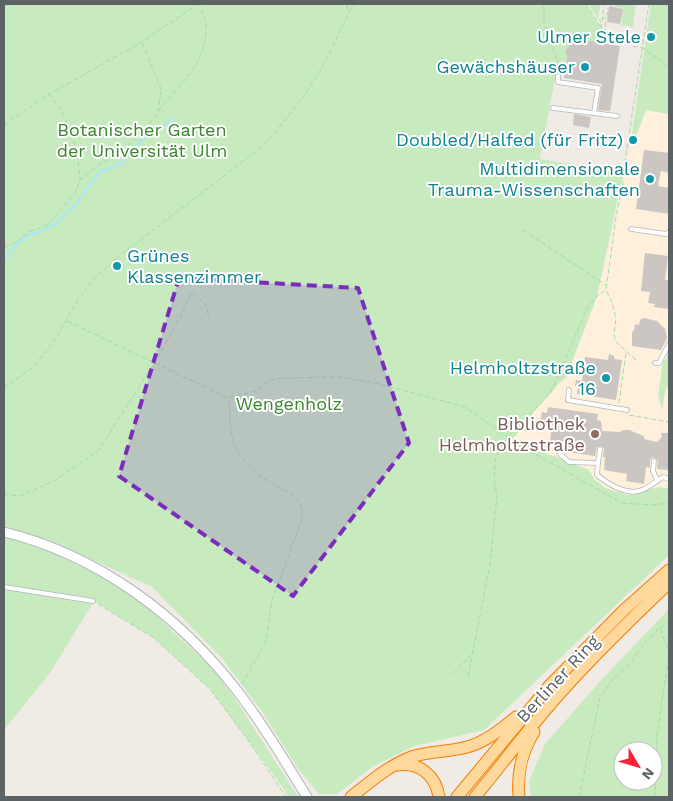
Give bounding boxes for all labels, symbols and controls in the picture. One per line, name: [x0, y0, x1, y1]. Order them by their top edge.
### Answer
place label: Ulmer Stele: [537, 26, 641, 47]
marker: Ulmer Stele: [645, 31, 657, 43]
place label: Gewächshäuser: [436, 56, 575, 77]
marker: Gewächshäuser: [579, 61, 591, 73]
park label: Botanischer Garten der Universität Ulm: [57, 119, 227, 161]
place label: Doubled/Halfed (für Fritz): [396, 129, 623, 150]
marker: Doubled/Halfed (für Fritz): [627, 134, 639, 146]
place label: Multidimensionale Trauma-Wissenschaften: [428, 158, 640, 200]
marker: Multidimensionale Trauma-Wissenschaften: [644, 173, 656, 185]
place label: Grünes Klassenzimmer: [127, 245, 261, 287]
marker: Grünes Klassenzimmer: [111, 260, 123, 272]
place label: Helmholtzstraße 16: [450, 357, 596, 399]
marker: Helmholtzstraße 16: [600, 372, 612, 384]
park label: Wengenholz: [236, 393, 342, 414]
place label: Bibliothek Helmholtzstraße: [439, 413, 585, 455]
marker: Bibliothek Helmholtzstraße: [589, 428, 601, 440]
street label: Berliner Ring: [512, 630, 604, 727]
north arrow: [613, 741, 663, 791]
text: N: [639, 765, 658, 783]

